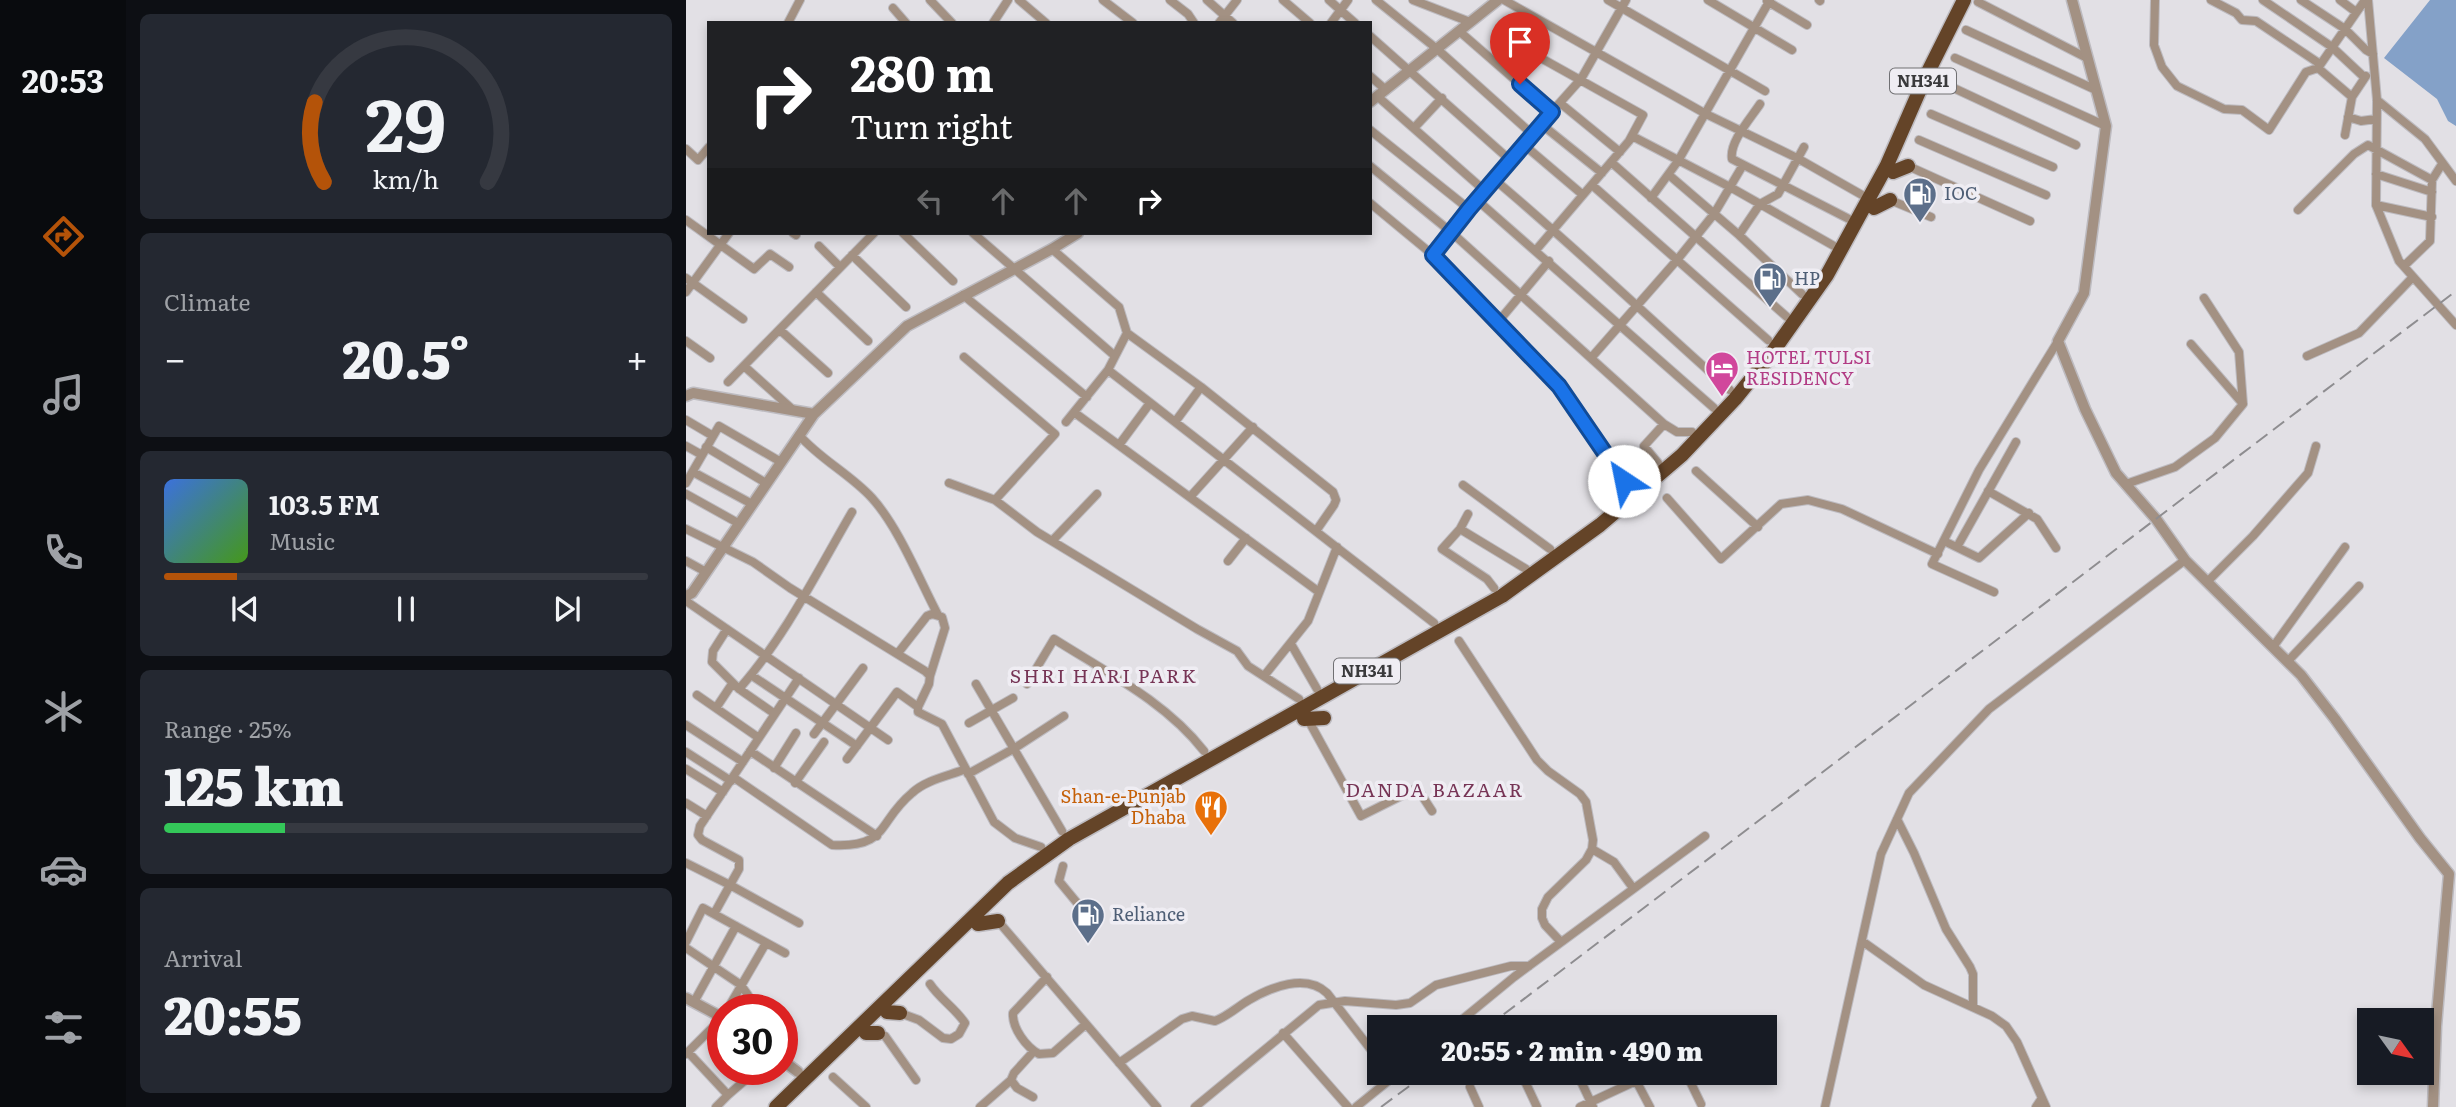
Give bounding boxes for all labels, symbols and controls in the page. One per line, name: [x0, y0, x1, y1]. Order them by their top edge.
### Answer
pin: [1490, 12.0, 1550, 84]
icon: arrive: [1501, 23, 1539, 61]
text: 280 m: [850, 34, 994, 107]
icon: right: [735, 49, 826, 140]
text: 20:53: [22, 55, 104, 103]
text: 29: [365, 67, 447, 175]
road number: NH341: [1890, 68, 1956, 94]
text: Turn right: [850, 101, 1012, 149]
text: km/h: [373, 160, 439, 197]
fuel station icon: IOC: [1901, 175, 1939, 224]
place label: IOC: [1944, 179, 1978, 206]
icon: left: [911, 182, 949, 220]
icon: ahead: [984, 182, 1022, 220]
icon: ahead: [1057, 182, 1095, 220]
icon: right: [1130, 182, 1168, 220]
icon: directions: [39, 212, 88, 261]
fuel station icon: HP: [1751, 260, 1789, 309]
place label: HP: [1794, 264, 1820, 291]
text: Climate: [164, 284, 250, 318]
text: 20.5°: [342, 318, 470, 395]
text: −: [164, 328, 186, 385]
text: +: [626, 328, 648, 385]
place label: HOTEL TULSI RESIDENCY: [1746, 343, 1871, 391]
hotel icon: HOTEL TULSI RESIDENCY: [1703, 349, 1741, 398]
icon: music: [39, 370, 88, 419]
position arrow: [1587, 444, 1661, 518]
text: 103.5 FM: [269, 484, 380, 523]
text: Music: [269, 523, 335, 557]
icon: phone: [39, 528, 88, 577]
icon: previous: [226, 590, 264, 628]
icon: pause: [387, 590, 425, 628]
icon: next: [548, 590, 586, 628]
road number: NH341: [1334, 658, 1400, 684]
district label: SHRI HARI PARK: [1010, 661, 1198, 689]
icon: climate: [39, 687, 88, 736]
text: Range · 25%: [164, 711, 292, 745]
text: 125 km: [164, 745, 344, 822]
district label: DANDA BAZAAR: [1345, 775, 1525, 803]
place label: Shan-e-Punjab Dhaba: [1061, 782, 1186, 830]
restaurant icon: Shan-e-Punjab Dhaba: [1192, 788, 1230, 837]
icon: car: [39, 845, 88, 894]
fuel station icon: Reliance: [1069, 896, 1107, 945]
place label: Reliance: [1112, 900, 1185, 927]
text: Arrival: [164, 940, 243, 974]
text: 20:55: [164, 974, 302, 1051]
speed limit sign: 30: [707, 994, 798, 1085]
icon: filters: [39, 1003, 88, 1052]
north arrow: [2357, 1008, 2434, 1085]
map controls: [2357, 1008, 2434, 1085]
text: 20:55 · 2 min · 490 m: [1441, 1030, 1703, 1069]

